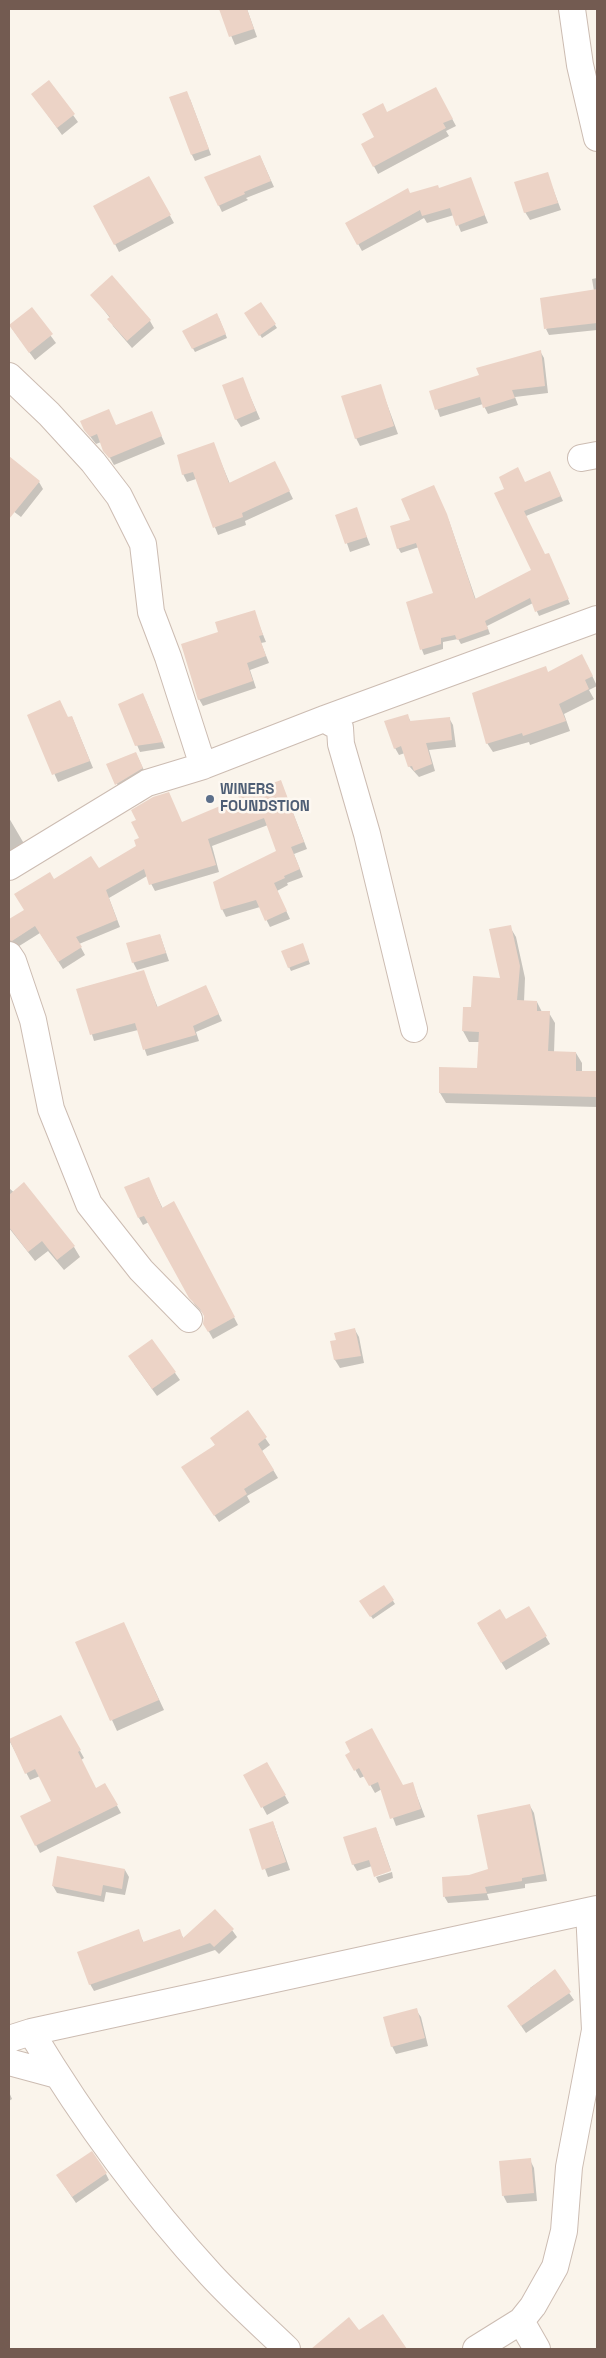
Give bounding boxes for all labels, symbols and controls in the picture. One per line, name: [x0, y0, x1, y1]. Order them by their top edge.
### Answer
place label: WINERS FOUNDSTION: [220, 781, 310, 816]
marker: WINERS FOUNDSTION: [204, 793, 216, 805]

